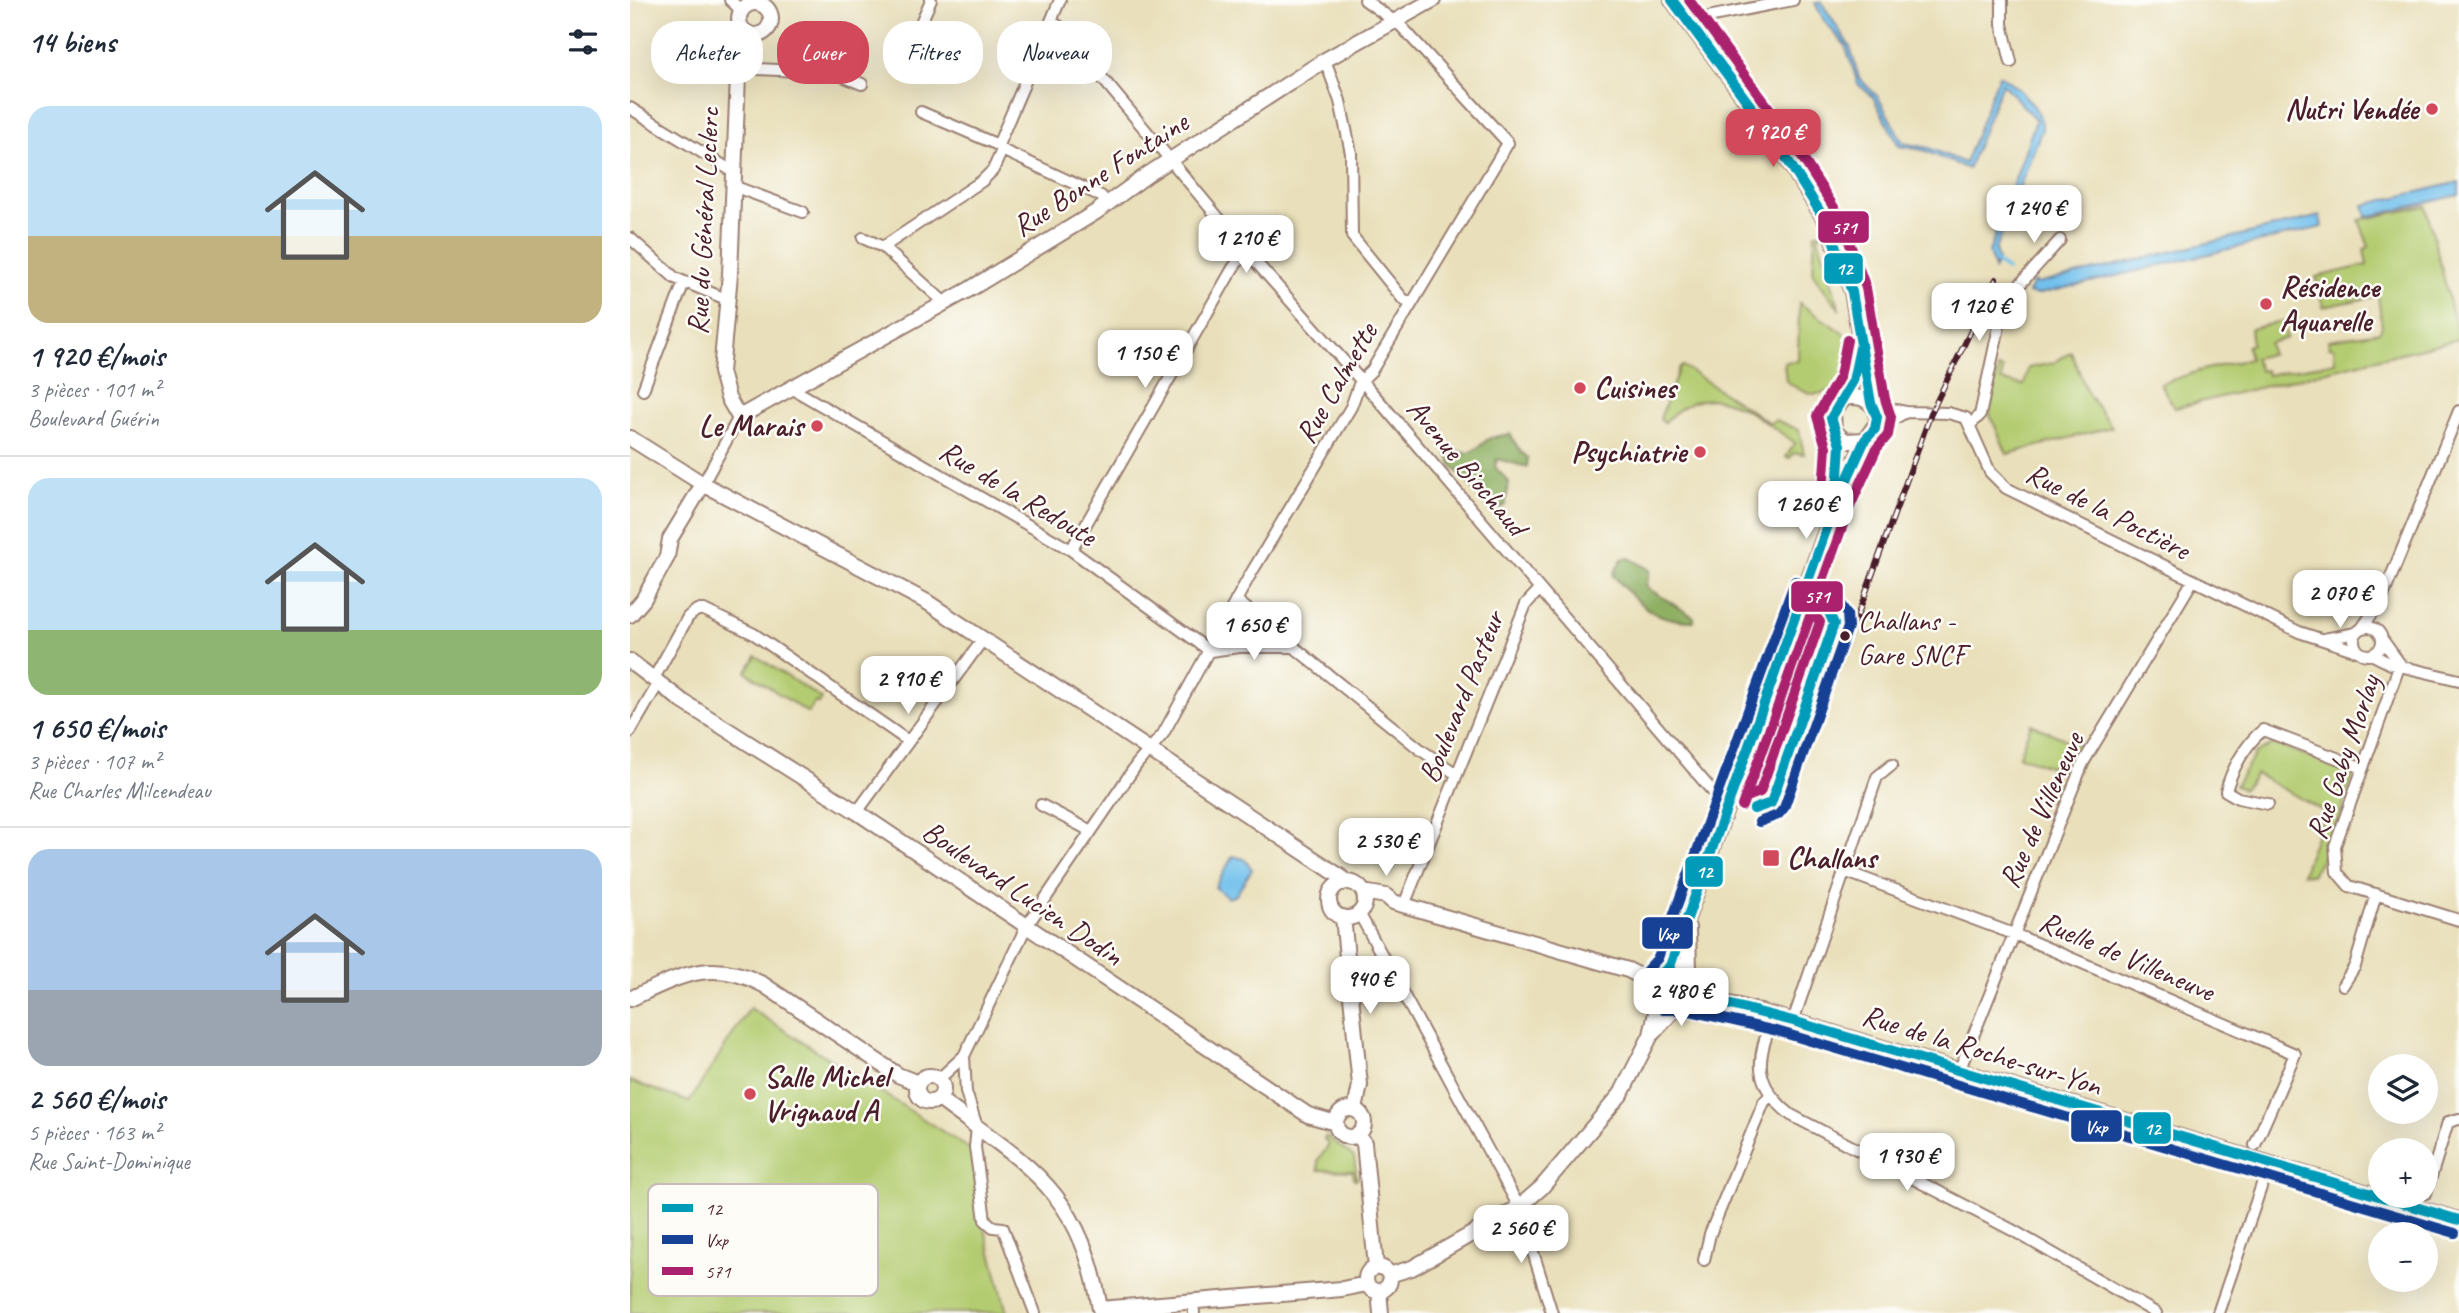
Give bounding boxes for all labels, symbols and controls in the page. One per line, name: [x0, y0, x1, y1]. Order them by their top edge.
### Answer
chip: Acheter: [651, 21, 763, 84]
chip: Louer: [777, 21, 869, 84]
chip: Filtres: [883, 21, 983, 84]
chip: Nouveau: [997, 21, 1112, 84]
text: 14 biens: [28, 23, 116, 61]
icon: filters: [564, 23, 602, 61]
place label: Nutri Vendée: [2285, 90, 2421, 128]
marker: Nutri Vendée: [2424, 101, 2440, 117]
street label: Rue Bonne Fontaine: [1005, 102, 1197, 245]
street label: Rue du Général Leclerc: [678, 106, 728, 336]
pin: 1 920 €: [1708, 110, 1838, 169]
text: 1 920 €: [1742, 117, 1804, 146]
icon: home: [252, 152, 378, 278]
pin: 1 240 €: [1969, 186, 2099, 245]
text: 1 240 €: [2003, 193, 2065, 222]
line badge: 571: [1817, 210, 1870, 244]
pin: 1 210 €: [1181, 216, 1311, 275]
text: 571: [1831, 216, 1859, 240]
text: 1 210 €: [1215, 223, 1277, 252]
line badge: 12: [1823, 252, 1864, 285]
text: 12: [1835, 257, 1855, 281]
place label: Résidence Aquarelle: [2280, 268, 2381, 340]
pin: 1 120 €: [1914, 284, 2044, 343]
text: 1 120 €: [1948, 291, 2010, 320]
marker: Résidence Aquarelle: [2258, 296, 2274, 312]
street label: Rue Calmette: [1286, 314, 1387, 450]
pin: 1 150 €: [1080, 330, 1210, 390]
text: 1 920 €/mois: [28, 337, 164, 375]
text: 1 150 €: [1114, 338, 1176, 367]
place label: Cuisines: [1594, 369, 1679, 407]
text: 3 pièces · 101 m²: [28, 375, 160, 404]
marker: Cuisines: [1572, 380, 1588, 396]
street label: Avenue Biochaud: [1399, 391, 1538, 547]
text: Boulevard Guérin: [28, 404, 159, 433]
place label: Le Marais: [699, 407, 806, 445]
marker: Le Marais: [809, 418, 825, 434]
street label: Rue de la Redoute: [933, 431, 1105, 556]
place label: Psychiatrie: [1571, 433, 1689, 472]
marker: Psychiatrie: [1692, 444, 1708, 460]
street label: Rue de la Poctière: [2020, 454, 2198, 569]
pin: 1 260 €: [1741, 482, 1871, 541]
text: 1 260 €: [1774, 489, 1838, 518]
icon: home: [252, 524, 378, 650]
pin: 2 070 €: [2275, 570, 2405, 630]
text: 2 070 €: [2309, 578, 2371, 607]
line badge: 571: [1790, 580, 1844, 613]
text: 571: [1804, 585, 1832, 609]
pin: 1 650 €: [1189, 602, 1319, 662]
street label: Boulevard Pasteur: [1409, 603, 1514, 788]
place label: Challans - Gare SNCF: [1858, 603, 1971, 672]
text: 1 650 €: [1223, 610, 1286, 639]
marker: Challans - Gare SNCF: [1838, 629, 1852, 643]
pin: 2 910 €: [843, 656, 973, 716]
text: 2 910 €: [877, 664, 939, 693]
street label: Rue Gaby Morlay: [2297, 668, 2389, 844]
text: 1 650 €/mois: [28, 709, 165, 747]
street label: Rue de Villeneuve: [1990, 724, 2093, 894]
text: 3 pièces · 107 m²: [28, 747, 160, 776]
text: Rue Charles Milcendeau: [28, 776, 211, 805]
street label: Boulevard Lucien Dodin: [915, 812, 1131, 975]
pin: 2 530 €: [1321, 818, 1451, 878]
text: 2 530 €: [1355, 826, 1417, 855]
place label: Challans: [1787, 839, 1880, 877]
marker: Challans: [1761, 848, 1781, 868]
line badge: 12: [1684, 855, 1724, 888]
text: 12: [1695, 860, 1715, 884]
icon: home: [252, 895, 378, 1021]
street label: Ruelle de Villeneuve: [2034, 902, 2222, 1011]
line badge: Vxp: [1641, 916, 1694, 950]
text: Vxp: [1655, 922, 1680, 946]
pin: 940 €: [1321, 956, 1419, 1016]
text: 940 €: [1347, 964, 1393, 993]
pin: 2 480 €: [1616, 968, 1746, 1028]
text: 2 480 €: [1650, 976, 1712, 1005]
street label: Rue de la Roche-sur-Yon: [1858, 996, 2108, 1105]
map controls: [2368, 1054, 2438, 1292]
button: layers: [2368, 1054, 2438, 1124]
place label: Salle Michel Vrignaud A: [764, 1058, 894, 1130]
text: 2 560 €/mois: [28, 1080, 165, 1118]
marker: Salle Michel Vrignaud A: [742, 1086, 758, 1102]
line badge: Vxp: [2070, 1109, 2123, 1143]
line badge: 12: [2132, 1111, 2172, 1145]
text: Vxp: [2084, 1115, 2109, 1139]
text: 12: [2143, 1117, 2163, 1141]
text: 5 pièces · 163 m²: [28, 1118, 160, 1147]
pin: 1 930 €: [1842, 1134, 1972, 1193]
button: +: [2368, 1138, 2438, 1208]
text: 1 930 €: [1876, 1141, 1938, 1170]
text: Rue Saint-Dominique: [28, 1147, 190, 1176]
legend: [648, 1184, 878, 1296]
text: 12: [705, 1197, 724, 1221]
pin: 2 560 €: [1456, 1206, 1586, 1265]
text: 2 560 €: [1490, 1213, 1553, 1242]
button: −: [2368, 1222, 2438, 1292]
text: Vxp: [705, 1228, 730, 1252]
text: 571: [705, 1260, 732, 1284]

